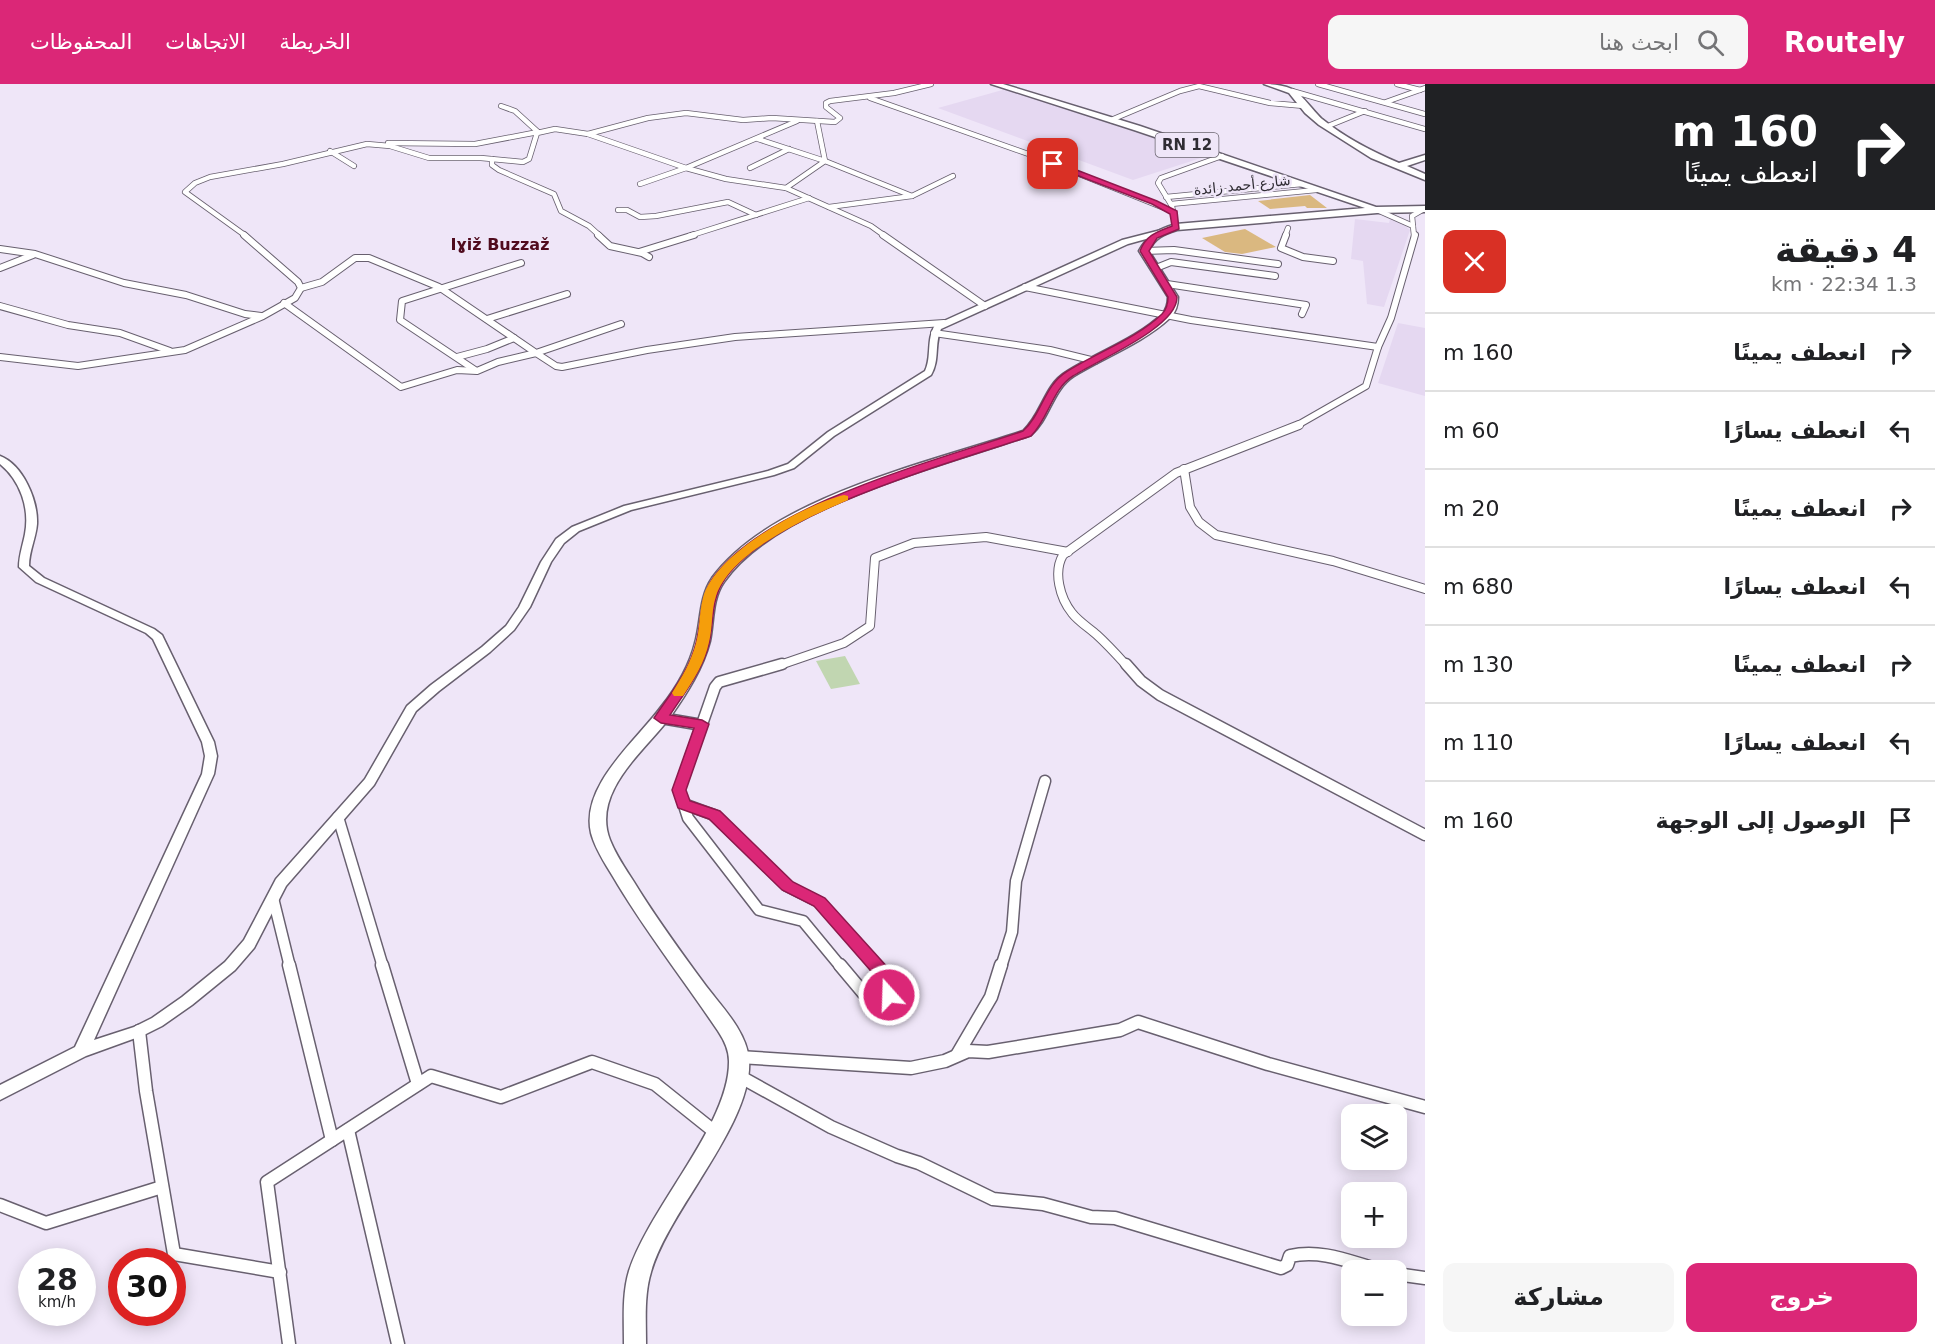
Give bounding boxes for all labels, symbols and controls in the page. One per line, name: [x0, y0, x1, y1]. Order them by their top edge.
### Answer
search box: [1328, 15, 1748, 69]
icon: search: [1694, 26, 1727, 59]
text: Routely: [1784, 26, 1905, 59]
text: المحفوظات: [30, 30, 132, 54]
text: الاتجاهات: [165, 30, 246, 54]
text: الخريطة: [279, 30, 351, 54]
text: ابحث هنا: [1599, 30, 1679, 55]
text: 160 m: [1672, 107, 1818, 156]
icon: right: [1839, 108, 1917, 186]
road number: RN 12: [1156, 133, 1218, 157]
pin: [1027, 138, 1078, 189]
icon: arrive: [1036, 147, 1069, 180]
text: انعطف يمينًا: [1684, 157, 1818, 188]
street label: شارع أحمد زائدة: [1193, 171, 1291, 199]
text: 4 دقيقة: [1775, 229, 1917, 270]
button: close: [1443, 230, 1506, 293]
district label: Iɣiž Buzzaž: [451, 235, 549, 254]
text: 1.3 km · 22:34: [1771, 272, 1917, 296]
icon: right: [1884, 336, 1917, 369]
text: 160 m: [1443, 340, 1513, 365]
text: انعطف يمينًا: [1733, 340, 1866, 365]
icon: left: [1884, 414, 1917, 447]
text: 60 m: [1443, 418, 1499, 443]
text: انعطف يسارًا: [1723, 418, 1866, 443]
icon: right: [1884, 492, 1917, 525]
text: 20 m: [1443, 496, 1499, 521]
text: انعطف يمينًا: [1733, 496, 1866, 521]
icon: left: [1884, 570, 1917, 603]
text: 680 m: [1443, 574, 1513, 599]
text: انعطف يسارًا: [1723, 574, 1866, 599]
icon: right: [1884, 648, 1917, 681]
text: 130 m: [1443, 652, 1513, 677]
text: انعطف يمينًا: [1733, 652, 1866, 677]
icon: left: [1884, 726, 1917, 759]
text: 110 m: [1443, 730, 1513, 755]
text: انعطف يسارًا: [1723, 730, 1866, 755]
icon: arrive: [1884, 804, 1917, 837]
text: 160 m: [1443, 808, 1513, 833]
text: الوصول إلى الوجهة: [1656, 808, 1866, 833]
position arrow: [857, 963, 921, 1027]
map controls: [1341, 1104, 1407, 1326]
button: layers: [1341, 1104, 1407, 1170]
button: +: [1341, 1182, 1407, 1248]
speed limit sign: 30: [108, 1248, 186, 1326]
button: −: [1341, 1260, 1407, 1326]
text: 28: [36, 1262, 78, 1297]
button: مشاركة: [1443, 1263, 1674, 1332]
button: خروج: [1686, 1263, 1917, 1332]
text: km/h: [38, 1293, 76, 1311]

